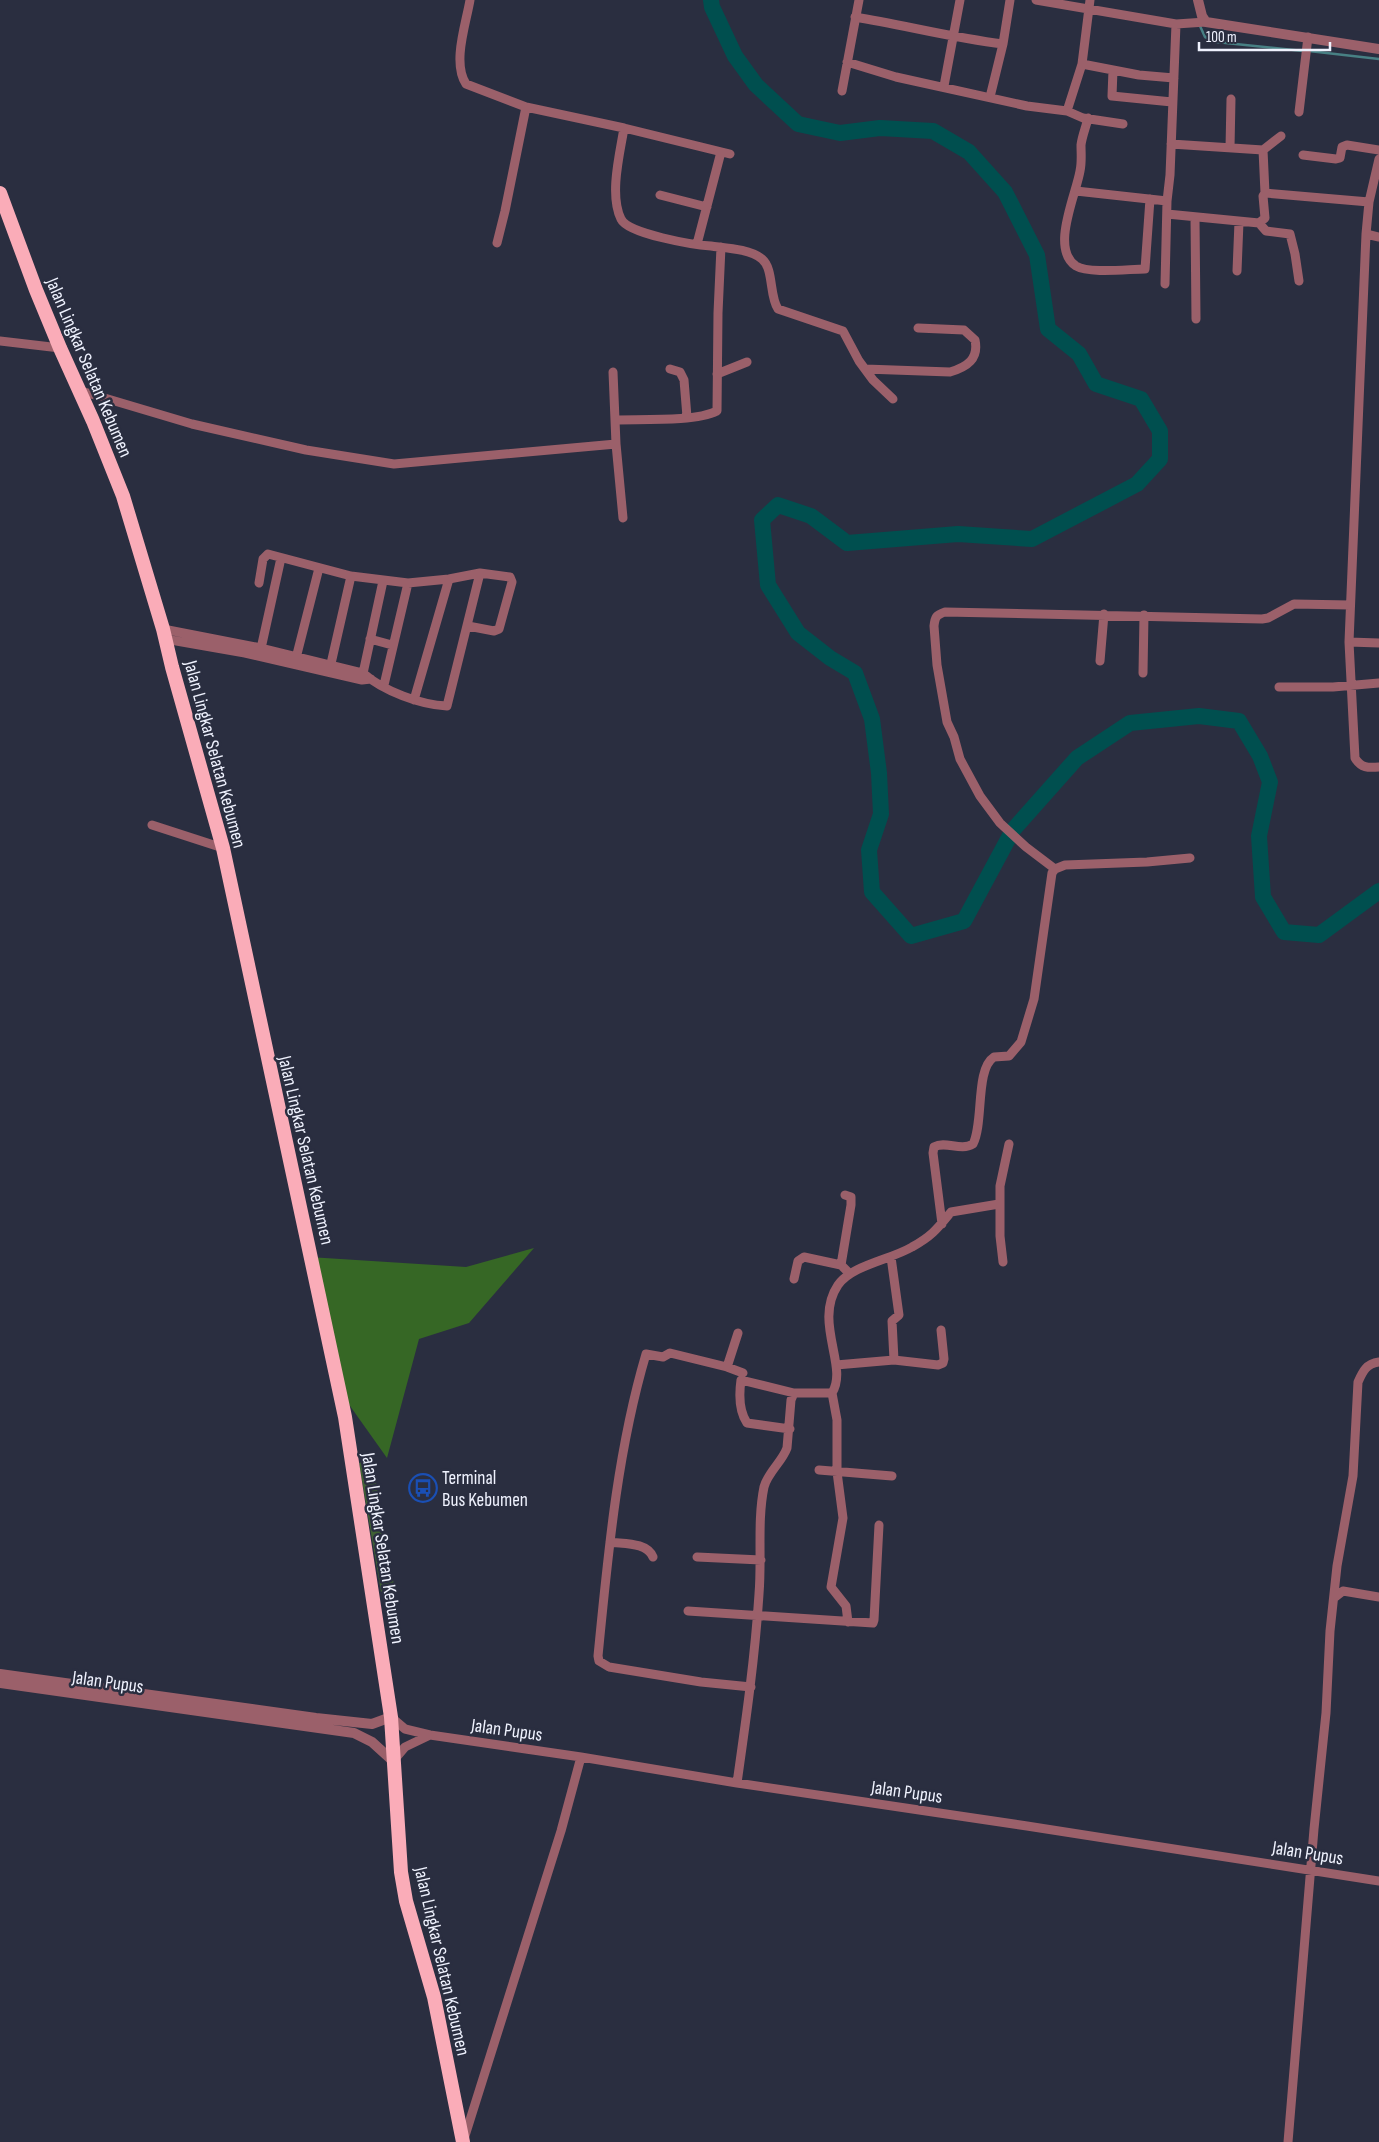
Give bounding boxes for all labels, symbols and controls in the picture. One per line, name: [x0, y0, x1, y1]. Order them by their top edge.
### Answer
scale bar: [1199, 20, 1330, 52]
text: 100 m: [1206, 28, 1237, 47]
street label: Jalan Lingkar Selatan Kebumen: [40, 273, 137, 461]
street label: Jalan Lingkar Selatan Kebumen: [178, 657, 251, 851]
street label: Jalan Lingkar Selatan Kebumen: [272, 1053, 338, 1247]
street label: Jalan Lingkar Selatan Kebumen: [356, 1450, 409, 1645]
place label: Terminal Bus Kebumen: [442, 1467, 528, 1512]
bus stop icon: Terminal Bus Kebumen: [408, 1473, 438, 1503]
street label: Jalan Pupus: [70, 1666, 145, 1699]
street label: Jalan Pupus: [469, 1714, 544, 1747]
street label: Jalan Pupus: [869, 1776, 944, 1809]
street label: Jalan Pupus: [1270, 1836, 1345, 1870]
street label: Jalan Lingkar Selatan Kebumen: [408, 1864, 474, 2058]

